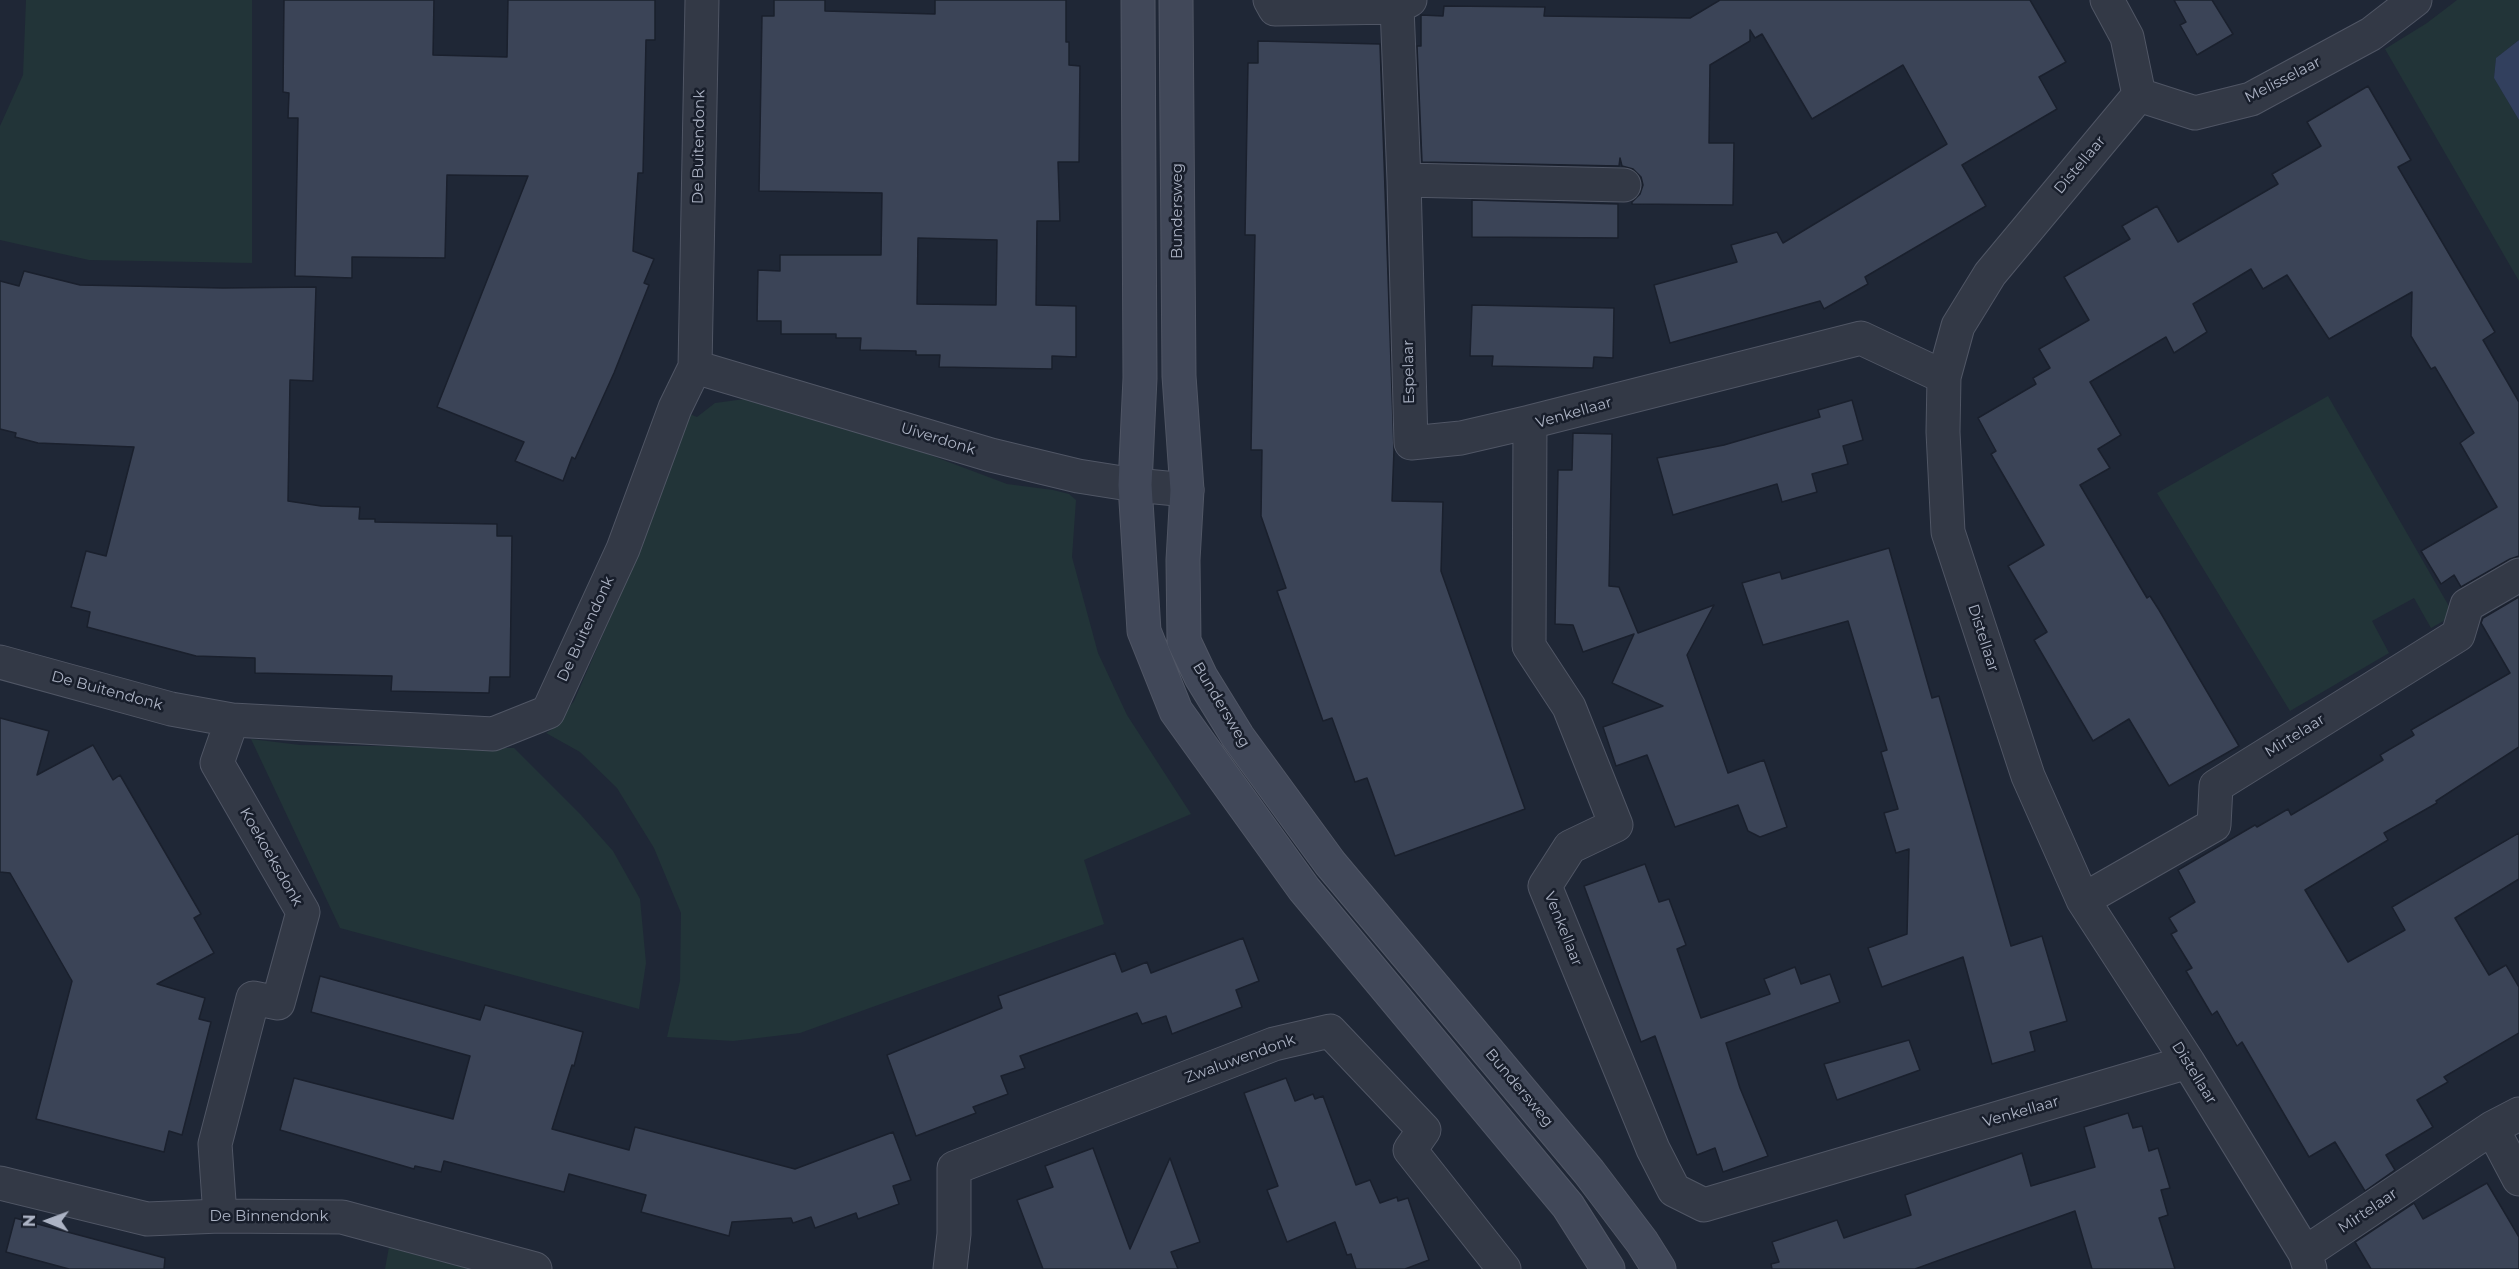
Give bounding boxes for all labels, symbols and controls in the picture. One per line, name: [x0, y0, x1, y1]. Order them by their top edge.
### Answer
street label: Melisselaar: [2242, 53, 2324, 107]
street label: De Buitendonk: [689, 90, 709, 204]
street label: Distellaar: [2050, 132, 2110, 198]
street label: Bundersweg: [1169, 163, 1187, 259]
street label: Espelaar: [1399, 340, 1419, 404]
street label: Venkellaar: [1534, 394, 1614, 432]
street label: Uiverdonk: [898, 419, 978, 459]
street label: De Buitendonk: [554, 573, 618, 685]
street label: Distellaar: [1964, 602, 2002, 674]
street label: Bundersweg: [1189, 659, 1253, 751]
street label: De Buitendonk: [49, 668, 165, 714]
street label: Mirtelaar: [2262, 711, 2328, 761]
street label: Koekoeksdonk: [236, 805, 306, 909]
street label: Venkellaar: [1540, 889, 1586, 969]
street label: Zwaluwendonk: [1182, 1031, 1298, 1087]
street label: Distellaar: [2168, 1038, 2220, 1108]
street label: Bundersweg: [1481, 1045, 1557, 1131]
street label: Venkellaar: [1981, 1093, 2061, 1131]
street label: Mirtelaar: [2335, 1185, 2401, 1237]
north arrow: [18, 1191, 78, 1251]
street label: De Binnendonk: [210, 1208, 328, 1226]
text: N: [20, 1214, 39, 1227]

